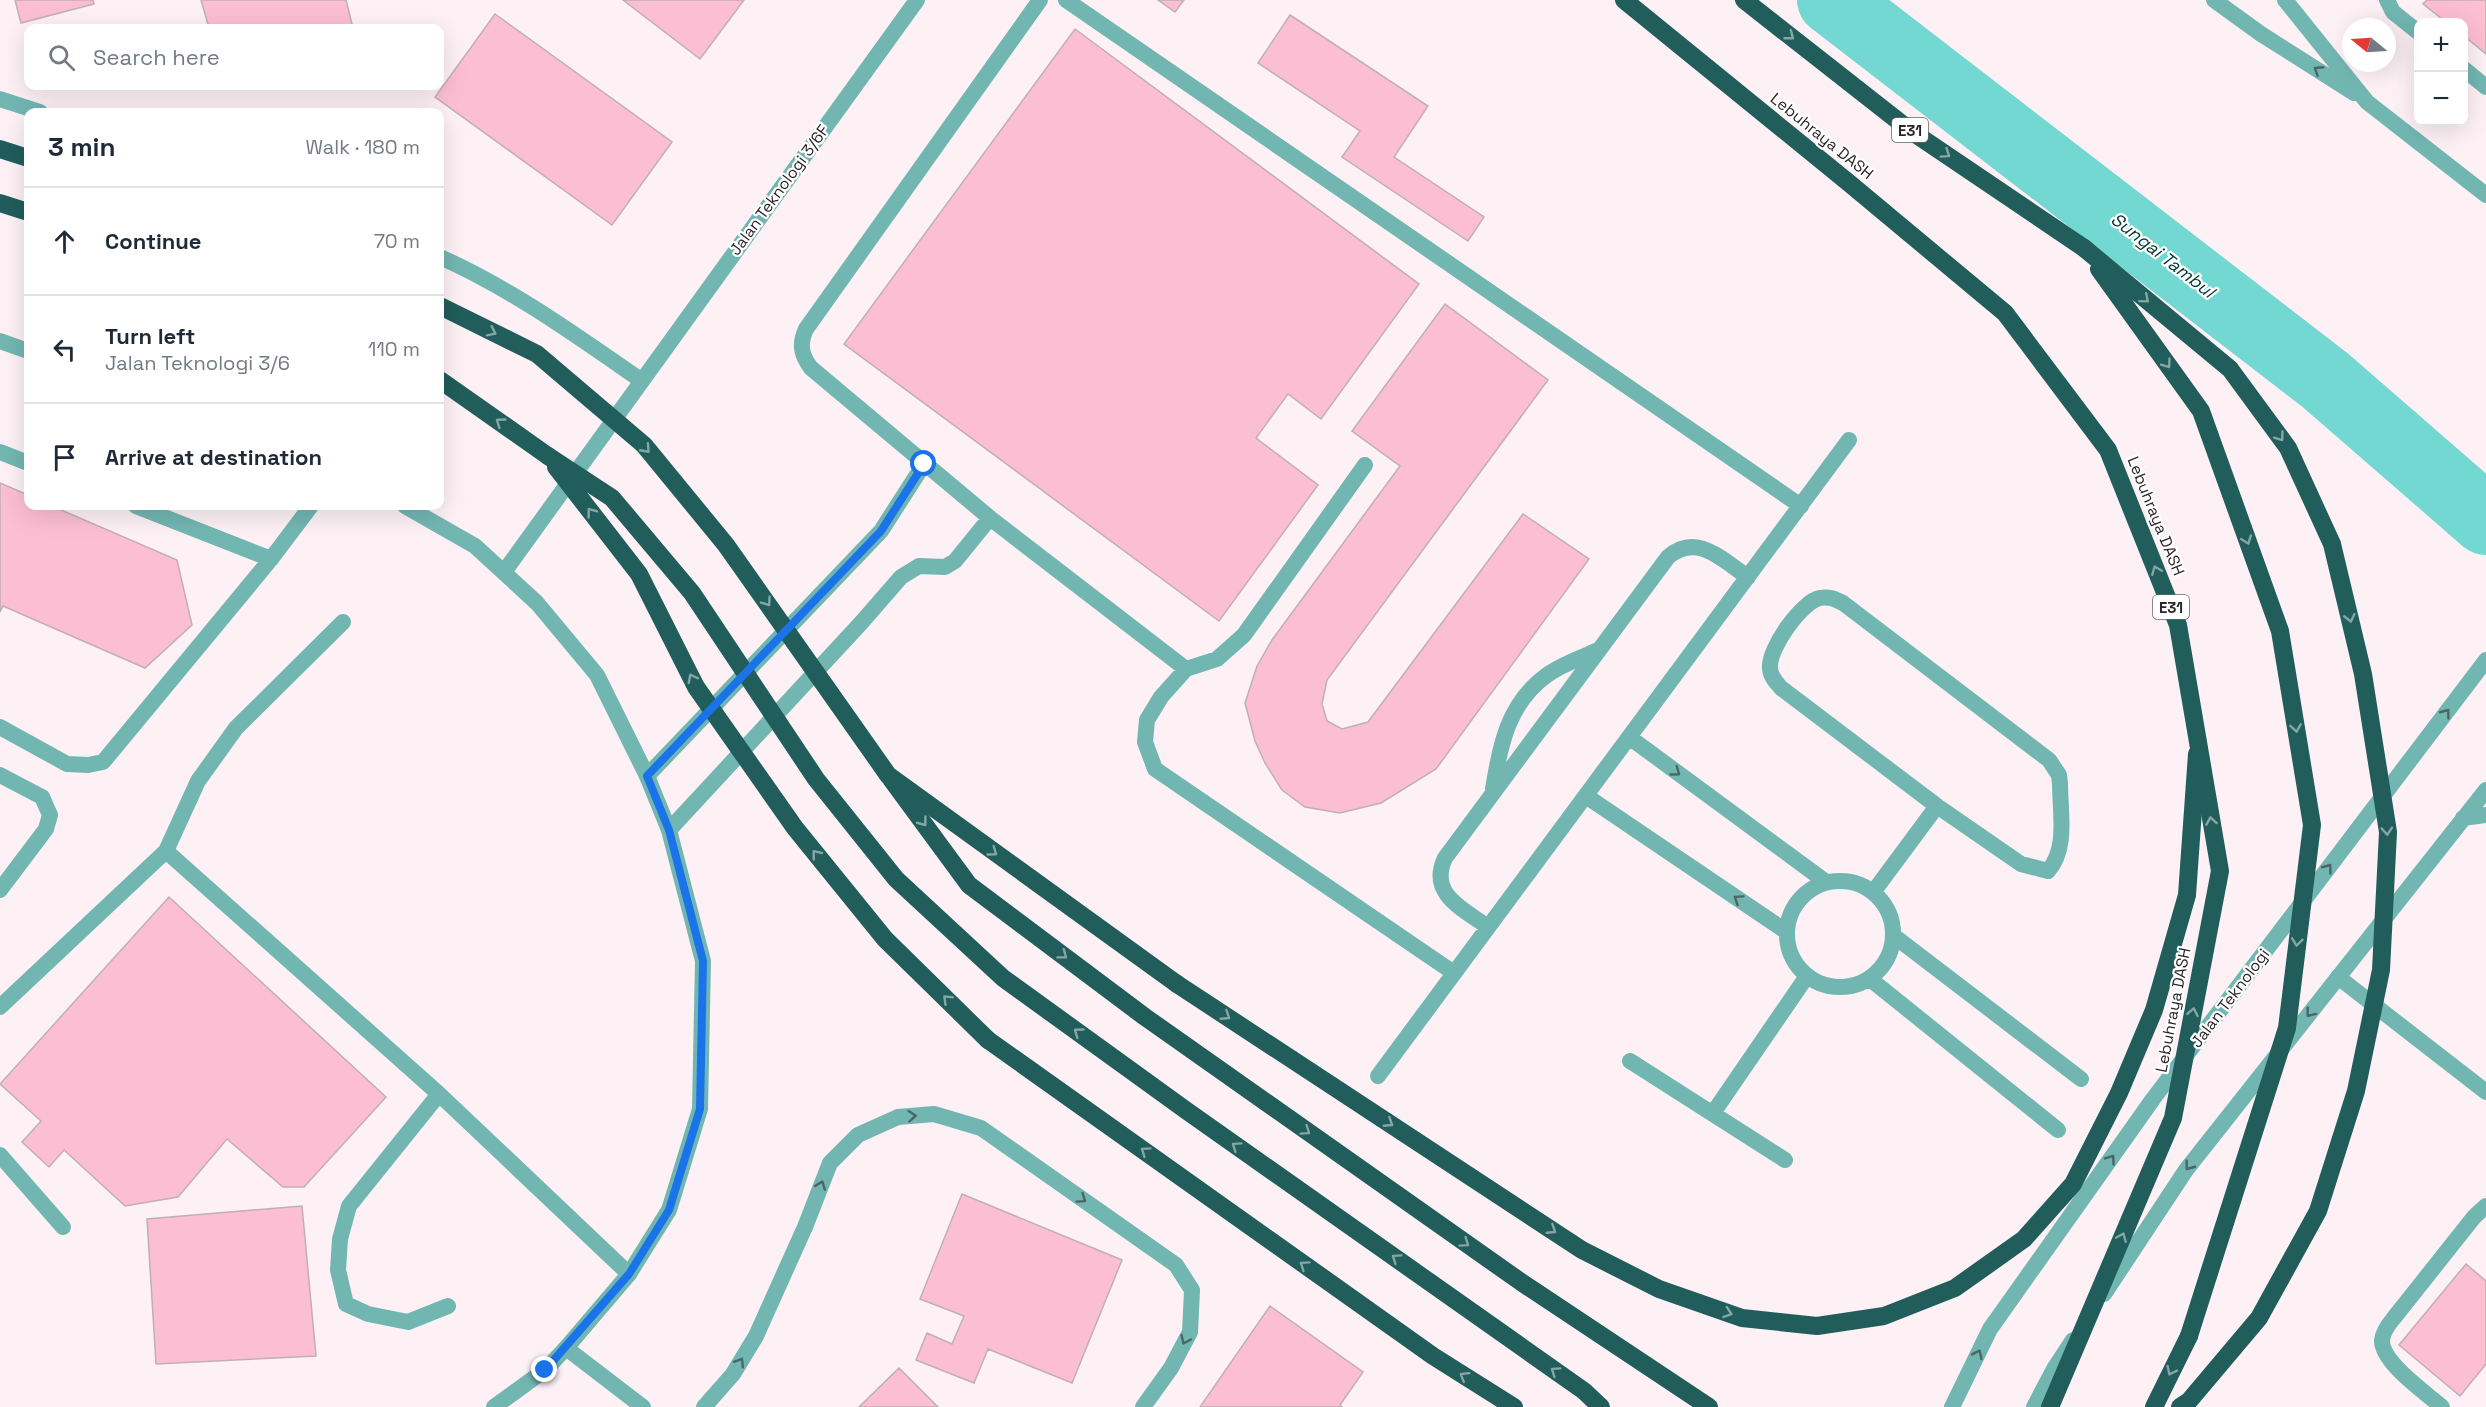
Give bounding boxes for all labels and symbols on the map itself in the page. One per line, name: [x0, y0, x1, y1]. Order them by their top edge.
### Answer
north arrow: [2342, 18, 2396, 72]
one-way arrow: [1784, 29, 1795, 40]
one-way arrow: [2314, 66, 2324, 78]
street label: Lebuhraya DASH: [1766, 88, 1878, 184]
road number: E31: [1892, 118, 1928, 142]
street label: Jalan Teknologi 3/6F: [724, 120, 834, 260]
one-way arrow: [1939, 147, 1950, 158]
water label: Sungai Tambul: [2107, 207, 2222, 304]
one-way arrow: [2138, 291, 2149, 302]
one-way arrow: [485, 324, 496, 336]
one-way arrow: [2160, 357, 2171, 368]
one-way arrow: [496, 418, 507, 429]
one-way arrow: [2273, 431, 2284, 442]
one-way arrow: [639, 442, 650, 452]
route start: [910, 450, 936, 476]
street label: Lebuhraya DASH: [2123, 453, 2189, 579]
one-way arrow: [587, 508, 598, 519]
one-way arrow: [2240, 534, 2253, 545]
one-way arrow: [2151, 565, 2163, 576]
one-way arrow: [759, 595, 770, 606]
road number: E31: [2153, 595, 2189, 619]
one-way arrow: [2342, 613, 2355, 623]
one-way arrow: [687, 673, 699, 684]
one-way arrow: [2439, 708, 2450, 719]
one-way arrow: [2289, 723, 2302, 733]
one-way arrow: [1669, 765, 1680, 776]
one-way arrow: [916, 816, 927, 827]
one-way arrow: [2206, 816, 2218, 825]
one-way arrow: [2380, 826, 2393, 835]
one-way arrow: [987, 845, 998, 856]
one-way arrow: [813, 850, 824, 861]
one-way arrow: [2321, 864, 2332, 875]
one-way arrow: [1734, 895, 1745, 906]
one-way arrow: [2292, 937, 2304, 946]
street label: Jalan Teknologi: [2186, 944, 2274, 1052]
street label: Lebuhraya DASH: [2151, 946, 2195, 1074]
one-way arrow: [1056, 948, 1067, 959]
one-way arrow: [943, 995, 954, 1006]
one-way arrow: [2306, 1006, 2317, 1017]
one-way arrow: [2186, 1008, 2199, 1018]
one-way arrow: [1219, 1009, 1230, 1020]
one-way arrow: [1074, 1028, 1085, 1039]
one-way arrow: [907, 1109, 916, 1122]
one-way arrow: [1382, 1116, 1393, 1127]
one-way arrow: [1300, 1123, 1311, 1134]
one-way arrow: [1232, 1142, 1243, 1153]
one-way arrow: [1141, 1147, 1152, 1158]
one-way arrow: [2104, 1154, 2115, 1165]
one-way arrow: [2186, 1159, 2197, 1170]
one-way arrow: [814, 1180, 826, 1191]
one-way arrow: [1076, 1192, 1087, 1203]
one-way arrow: [1545, 1223, 1556, 1234]
one-way arrow: [2115, 1233, 2127, 1244]
one-way arrow: [1459, 1236, 1470, 1247]
one-way arrow: [1391, 1255, 1402, 1266]
one-way arrow: [1300, 1261, 1311, 1272]
one-way arrow: [1722, 1306, 1733, 1318]
one-way arrow: [1181, 1333, 1193, 1344]
one-way arrow: [1970, 1350, 1982, 1361]
route end: [531, 1356, 557, 1382]
one-way arrow: [733, 1357, 744, 1368]
one-way arrow: [2167, 1365, 2179, 1376]
one-way arrow: [1551, 1367, 1562, 1378]
one-way arrow: [1460, 1371, 1470, 1383]

